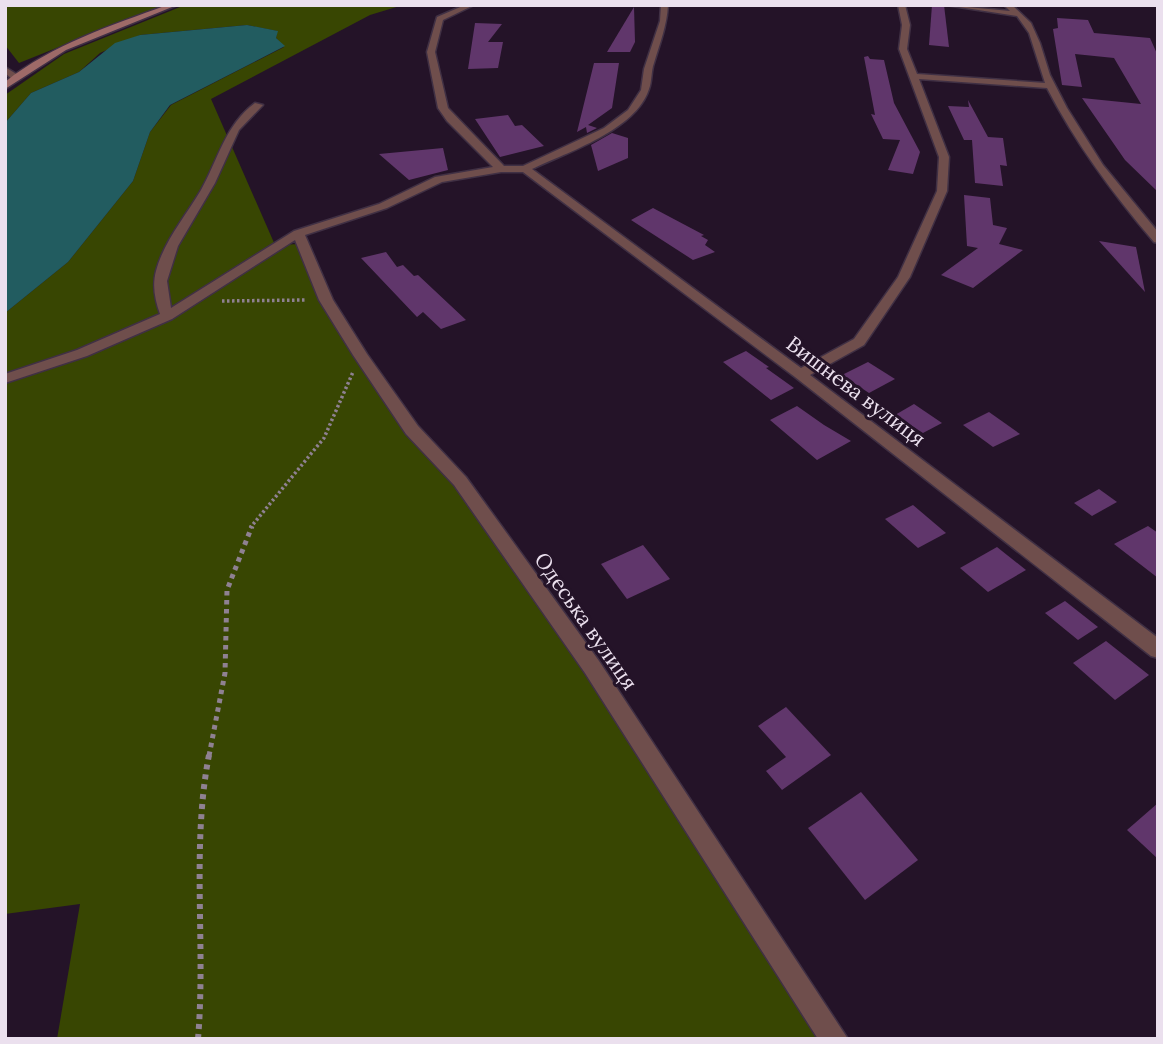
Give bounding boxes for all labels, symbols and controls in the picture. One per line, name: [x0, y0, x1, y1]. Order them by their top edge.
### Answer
street label: Вишнева вулиця: [781, 330, 931, 452]
street label: Одеська вулиця: [529, 547, 643, 695]

